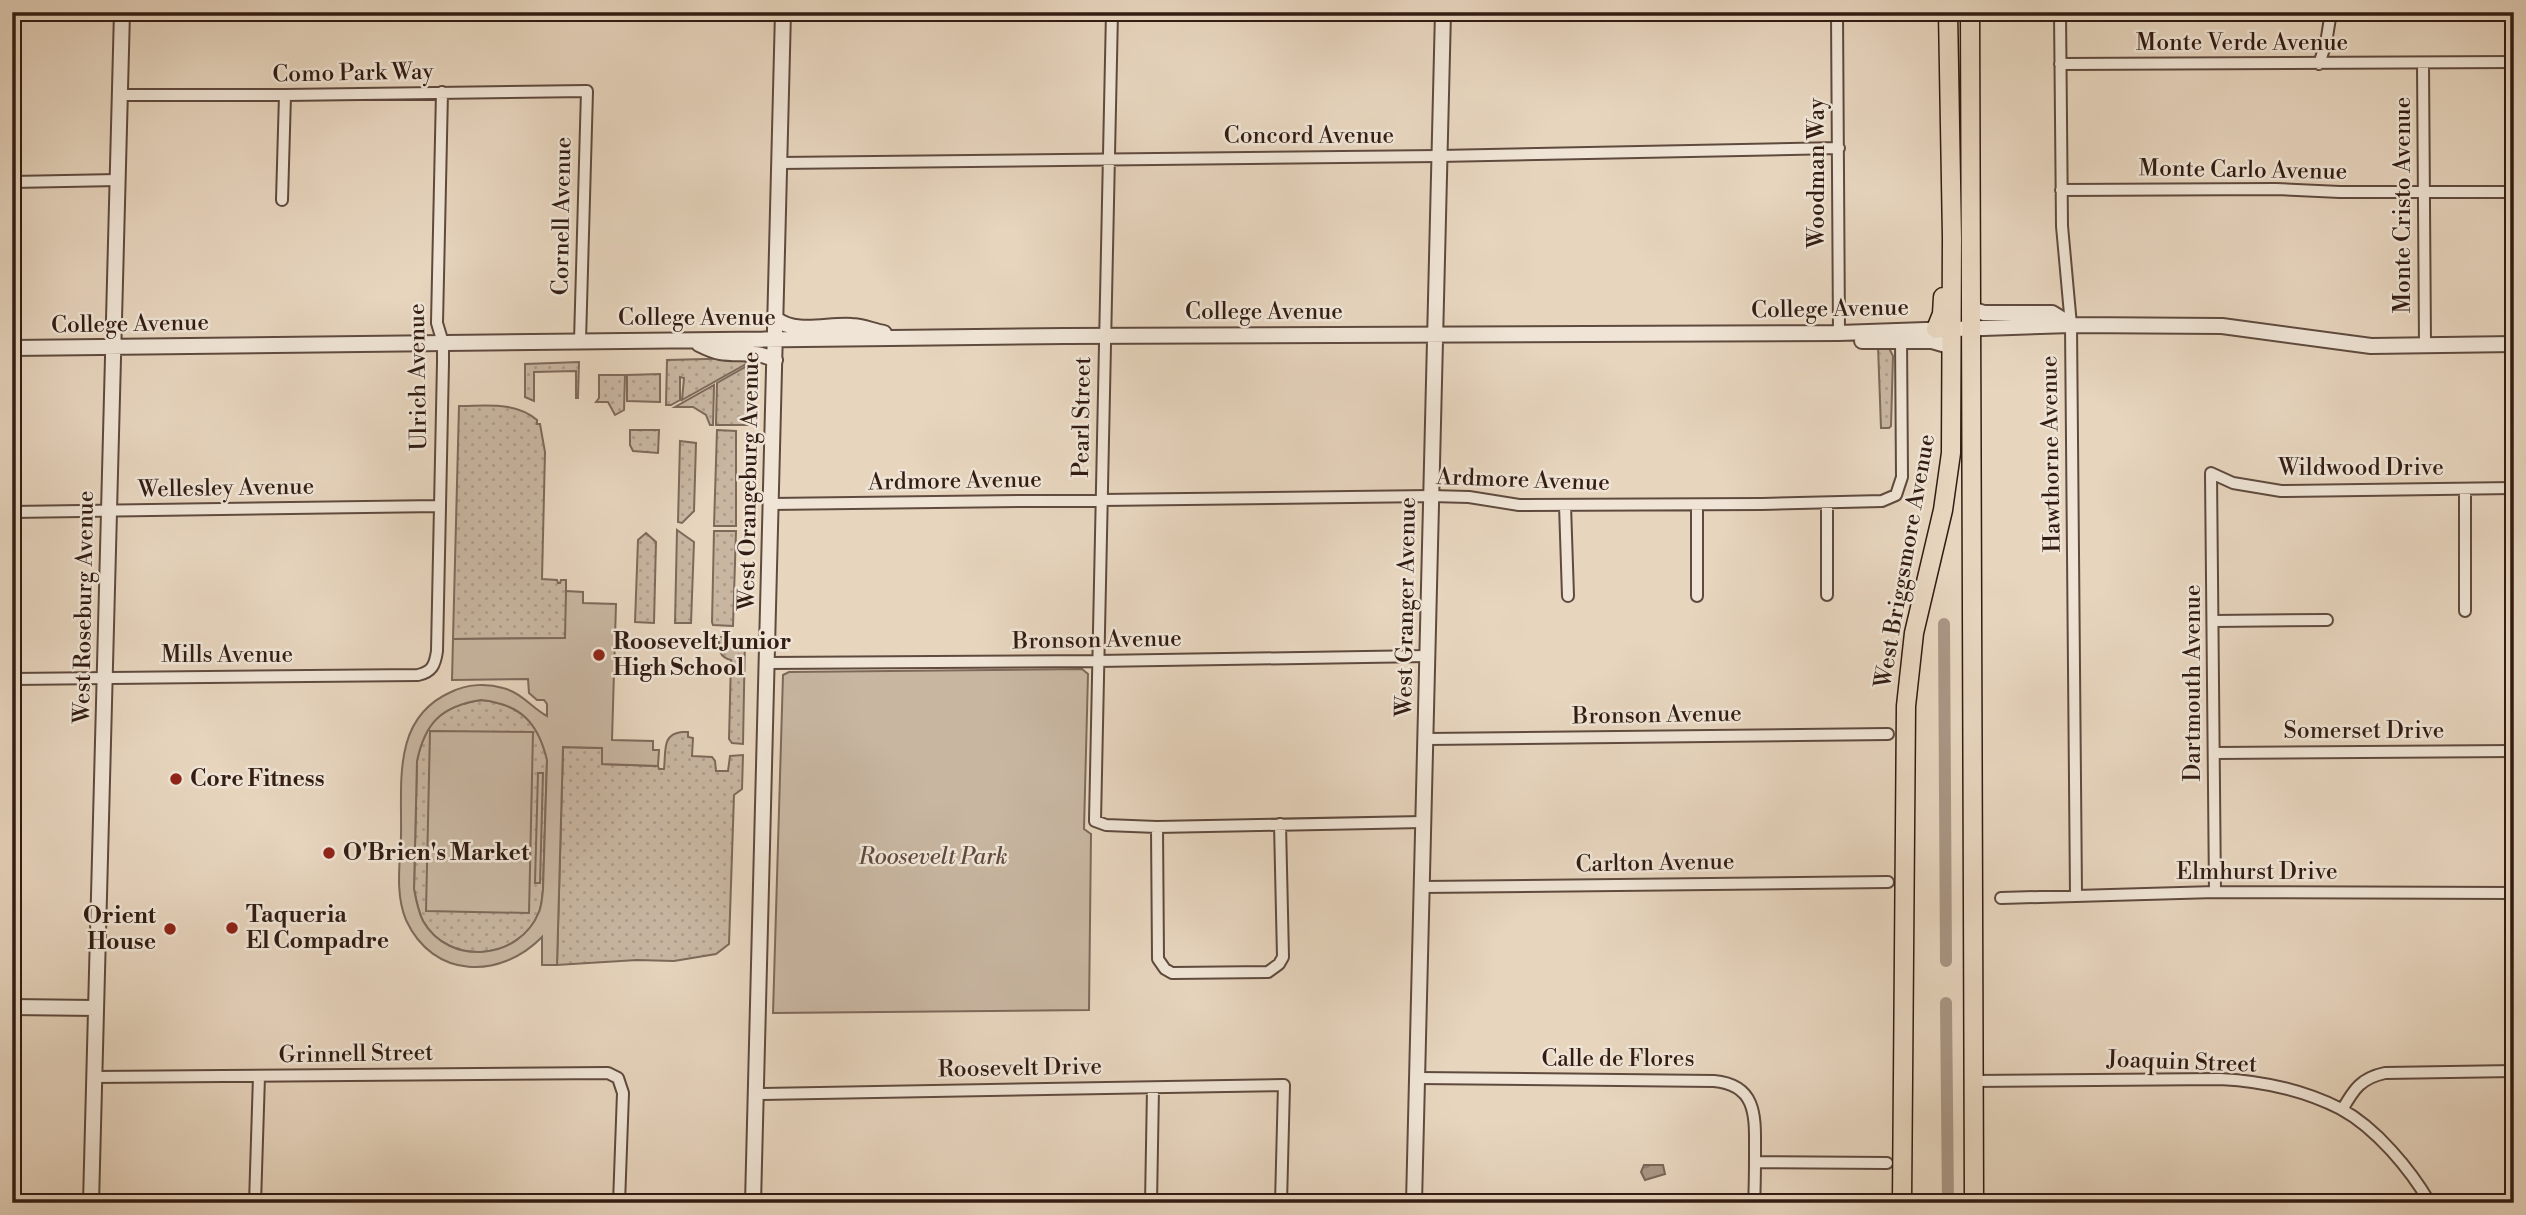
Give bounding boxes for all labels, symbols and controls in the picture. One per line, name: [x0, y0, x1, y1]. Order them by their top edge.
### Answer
street label: Monte Verde Avenue: [2136, 29, 2348, 57]
street label: Como Park Way: [272, 58, 435, 88]
street label: Woodman Way: [1803, 97, 1831, 249]
street label: Monte Cristo Avenue: [2389, 97, 2417, 313]
street label: Concord Avenue: [1224, 122, 1394, 150]
street label: Cornell Avenue: [547, 137, 577, 295]
street label: Monte Carlo Avenue: [2138, 154, 2348, 186]
street label: College Avenue: [1751, 294, 1909, 324]
street label: College Avenue: [1185, 298, 1343, 326]
street label: Ulrich Avenue: [403, 303, 433, 451]
street label: College Avenue: [618, 304, 776, 332]
street label: College Avenue: [51, 309, 209, 339]
street label: West Orangeburg Avenue: [733, 351, 765, 612]
street label: Hawthorne Avenue: [2035, 355, 2067, 553]
street label: Pearl Street: [1067, 356, 1097, 478]
street label: West Briggsmore Avenue: [1869, 432, 1941, 691]
street label: Wildwood Drive: [2277, 454, 2444, 482]
street label: Ardmore Avenue: [1435, 463, 1610, 497]
street label: Ardmore Avenue: [867, 465, 1042, 497]
street label: Wellesley Avenue: [137, 472, 314, 504]
street label: West Roseburg Avenue: [68, 490, 100, 725]
street label: West Granger Avenue: [1390, 497, 1422, 718]
street label: Dartmouth Avenue: [2179, 584, 2207, 782]
street label: Bronson Avenue: [1011, 625, 1182, 655]
place label: Roosevelt Junior High School: [613, 628, 791, 682]
street label: Mills Avenue: [161, 641, 293, 669]
marker: Roosevelt Junior High School: [591, 647, 607, 663]
street label: Bronson Avenue: [1571, 700, 1742, 730]
street label: Somerset Drive: [2284, 717, 2444, 745]
place label: Core Fitness: [190, 765, 325, 793]
marker: Core Fitness: [168, 771, 184, 787]
place label: O'Brien's Market: [343, 839, 530, 867]
park label: Roosevelt Park: [858, 843, 1007, 871]
marker: O'Brien's Market: [321, 845, 337, 861]
street label: Carlton Avenue: [1575, 848, 1735, 878]
street label: Elmhurst Drive: [2176, 858, 2338, 886]
place label: Taqueria El Compadre: [246, 901, 389, 955]
place label: Orient House: [83, 902, 157, 956]
marker: Taqueria El Compadre: [224, 920, 240, 936]
marker: Orient House: [162, 921, 178, 937]
street label: Grinnell Street: [278, 1039, 434, 1069]
street label: Calle de Flores: [1541, 1045, 1695, 1073]
street label: Joaquin Street: [2105, 1045, 2258, 1079]
street label: Roosevelt Drive: [938, 1053, 1102, 1083]

